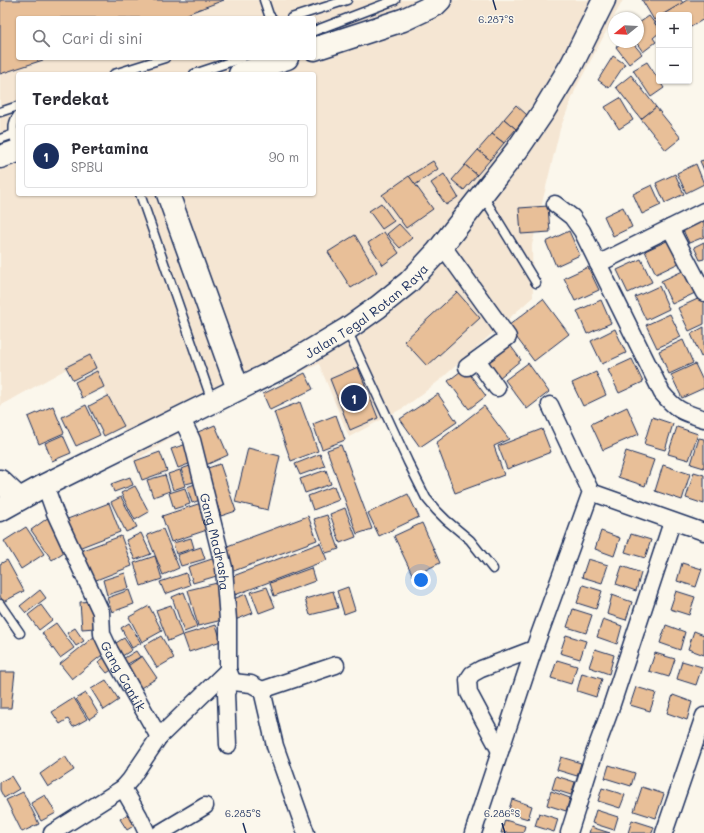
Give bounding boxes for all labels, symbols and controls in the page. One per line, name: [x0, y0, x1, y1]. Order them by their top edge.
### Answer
text: 6.287°S: [478, 12, 514, 26]
north arrow: [608, 12, 644, 48]
map controls: [656, 12, 692, 84]
button: +: [656, 12, 692, 48]
search box: [16, 16, 316, 60]
icon: search: [30, 27, 52, 49]
text: Cari di sini: [62, 28, 143, 48]
button: −: [656, 48, 692, 84]
text: Terdekat: [32, 87, 109, 109]
text: Pertamina: [71, 138, 149, 158]
text: 1: [43, 148, 49, 165]
text: 90 m: [269, 148, 299, 165]
text: SPBU: [71, 158, 103, 175]
street label: Jalan Tegal Rotan Raya: [301, 259, 431, 361]
pin: 1: [341, 383, 367, 413]
street label: Gang Madrasha: [197, 491, 234, 591]
your location: [411, 570, 431, 590]
street label: Gang Cantik: [98, 638, 151, 714]
text: 6.285°S: [225, 806, 261, 820]
text: 6.286°S: [484, 806, 520, 820]

